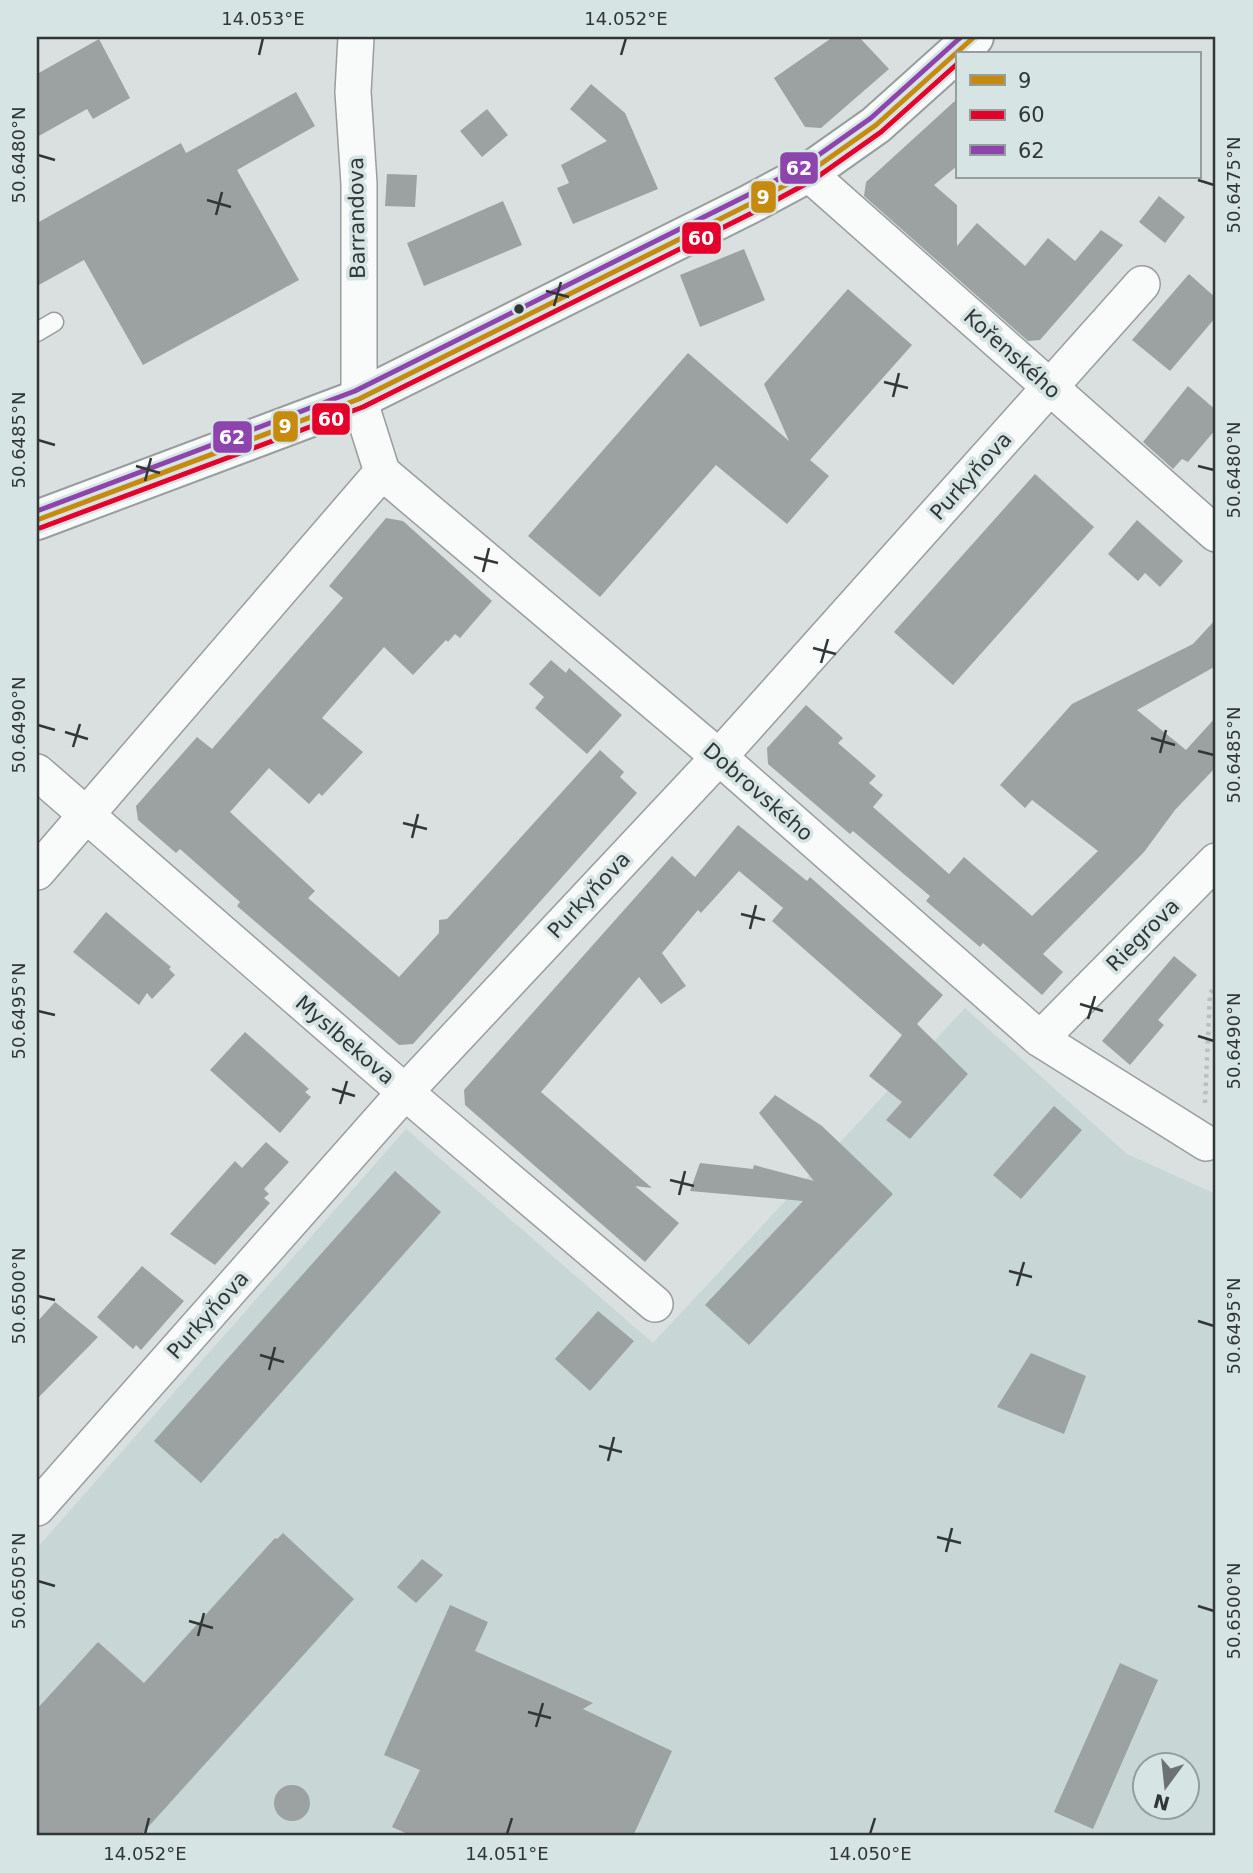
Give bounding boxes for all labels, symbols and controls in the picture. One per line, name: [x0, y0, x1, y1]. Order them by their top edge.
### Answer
text: 14.053°E: [221, 8, 305, 29]
text: 14.052°E: [584, 8, 668, 29]
legend: [956, 52, 1200, 178]
text: 9: [1018, 69, 1031, 93]
text: 60: [1018, 103, 1045, 127]
text: 50.6480°N: [8, 107, 29, 203]
text: 50.6475°N: [1223, 137, 1244, 233]
text: 62: [1018, 139, 1045, 163]
line badge: 62: [779, 151, 819, 185]
street label: Barrandova: [344, 157, 370, 279]
text: 62: [786, 157, 812, 179]
line badge: 9: [750, 180, 777, 214]
text: 9: [756, 186, 770, 208]
line badge: 60: [681, 221, 722, 255]
text: 60: [688, 227, 714, 249]
unlabelled marker: [512, 302, 526, 316]
street label: Kořenského: [959, 304, 1065, 404]
text: 50.6485°N: [8, 392, 29, 488]
line badge: 60: [311, 402, 351, 436]
text: 60: [318, 408, 344, 430]
line badge: 9: [272, 410, 299, 443]
text: 9: [278, 415, 292, 437]
line badge: 62: [212, 420, 253, 454]
text: 50.6480°N: [1223, 422, 1244, 518]
text: 62: [219, 426, 245, 448]
street label: Purkyňova: [925, 427, 1017, 525]
text: 50.6490°N: [8, 677, 29, 773]
text: 50.6485°N: [1223, 707, 1244, 803]
street label: Dobrovského: [698, 738, 818, 846]
street label: Purkyňova: [543, 847, 635, 943]
street label: Riegrova: [1102, 894, 1184, 976]
text: 50.6495°N: [8, 963, 29, 1059]
street label: Myslbekova: [291, 991, 399, 1089]
text: 50.6490°N: [1223, 993, 1244, 1089]
text: 50.6500°N: [8, 1248, 29, 1344]
street label: Purkyňova: [162, 1266, 254, 1364]
text: 50.6495°N: [1223, 1278, 1244, 1374]
text: 50.6505°N: [8, 1533, 29, 1629]
text: 50.6500°N: [1223, 1563, 1244, 1659]
north arrow: [1130, 1750, 1200, 1820]
text: N: [1151, 1790, 1172, 1815]
text: 14.052°E: [103, 1843, 187, 1864]
text: 14.051°E: [465, 1843, 549, 1864]
text: 14.050°E: [828, 1843, 912, 1864]

